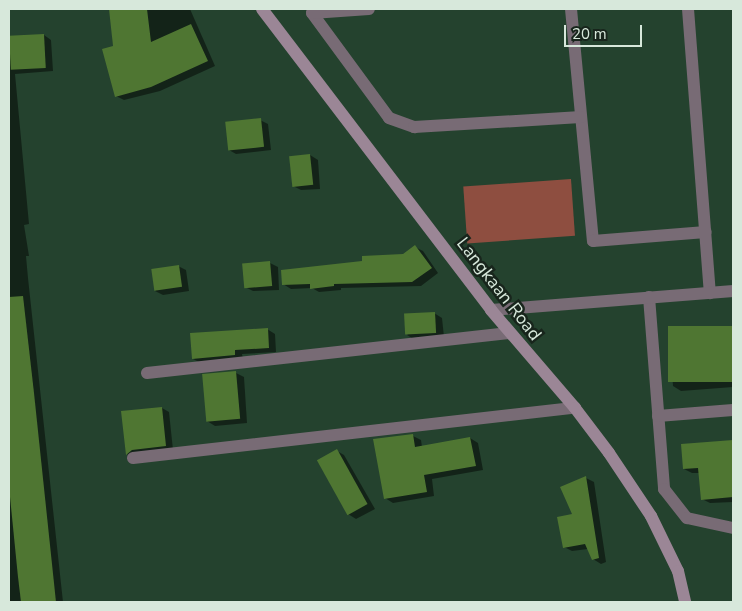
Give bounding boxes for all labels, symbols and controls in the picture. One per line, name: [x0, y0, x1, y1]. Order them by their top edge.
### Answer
scale bar: [567, 15, 644, 47]
text: 20 m: [572, 24, 607, 44]
street label: Langkaan Road: [452, 233, 546, 345]

